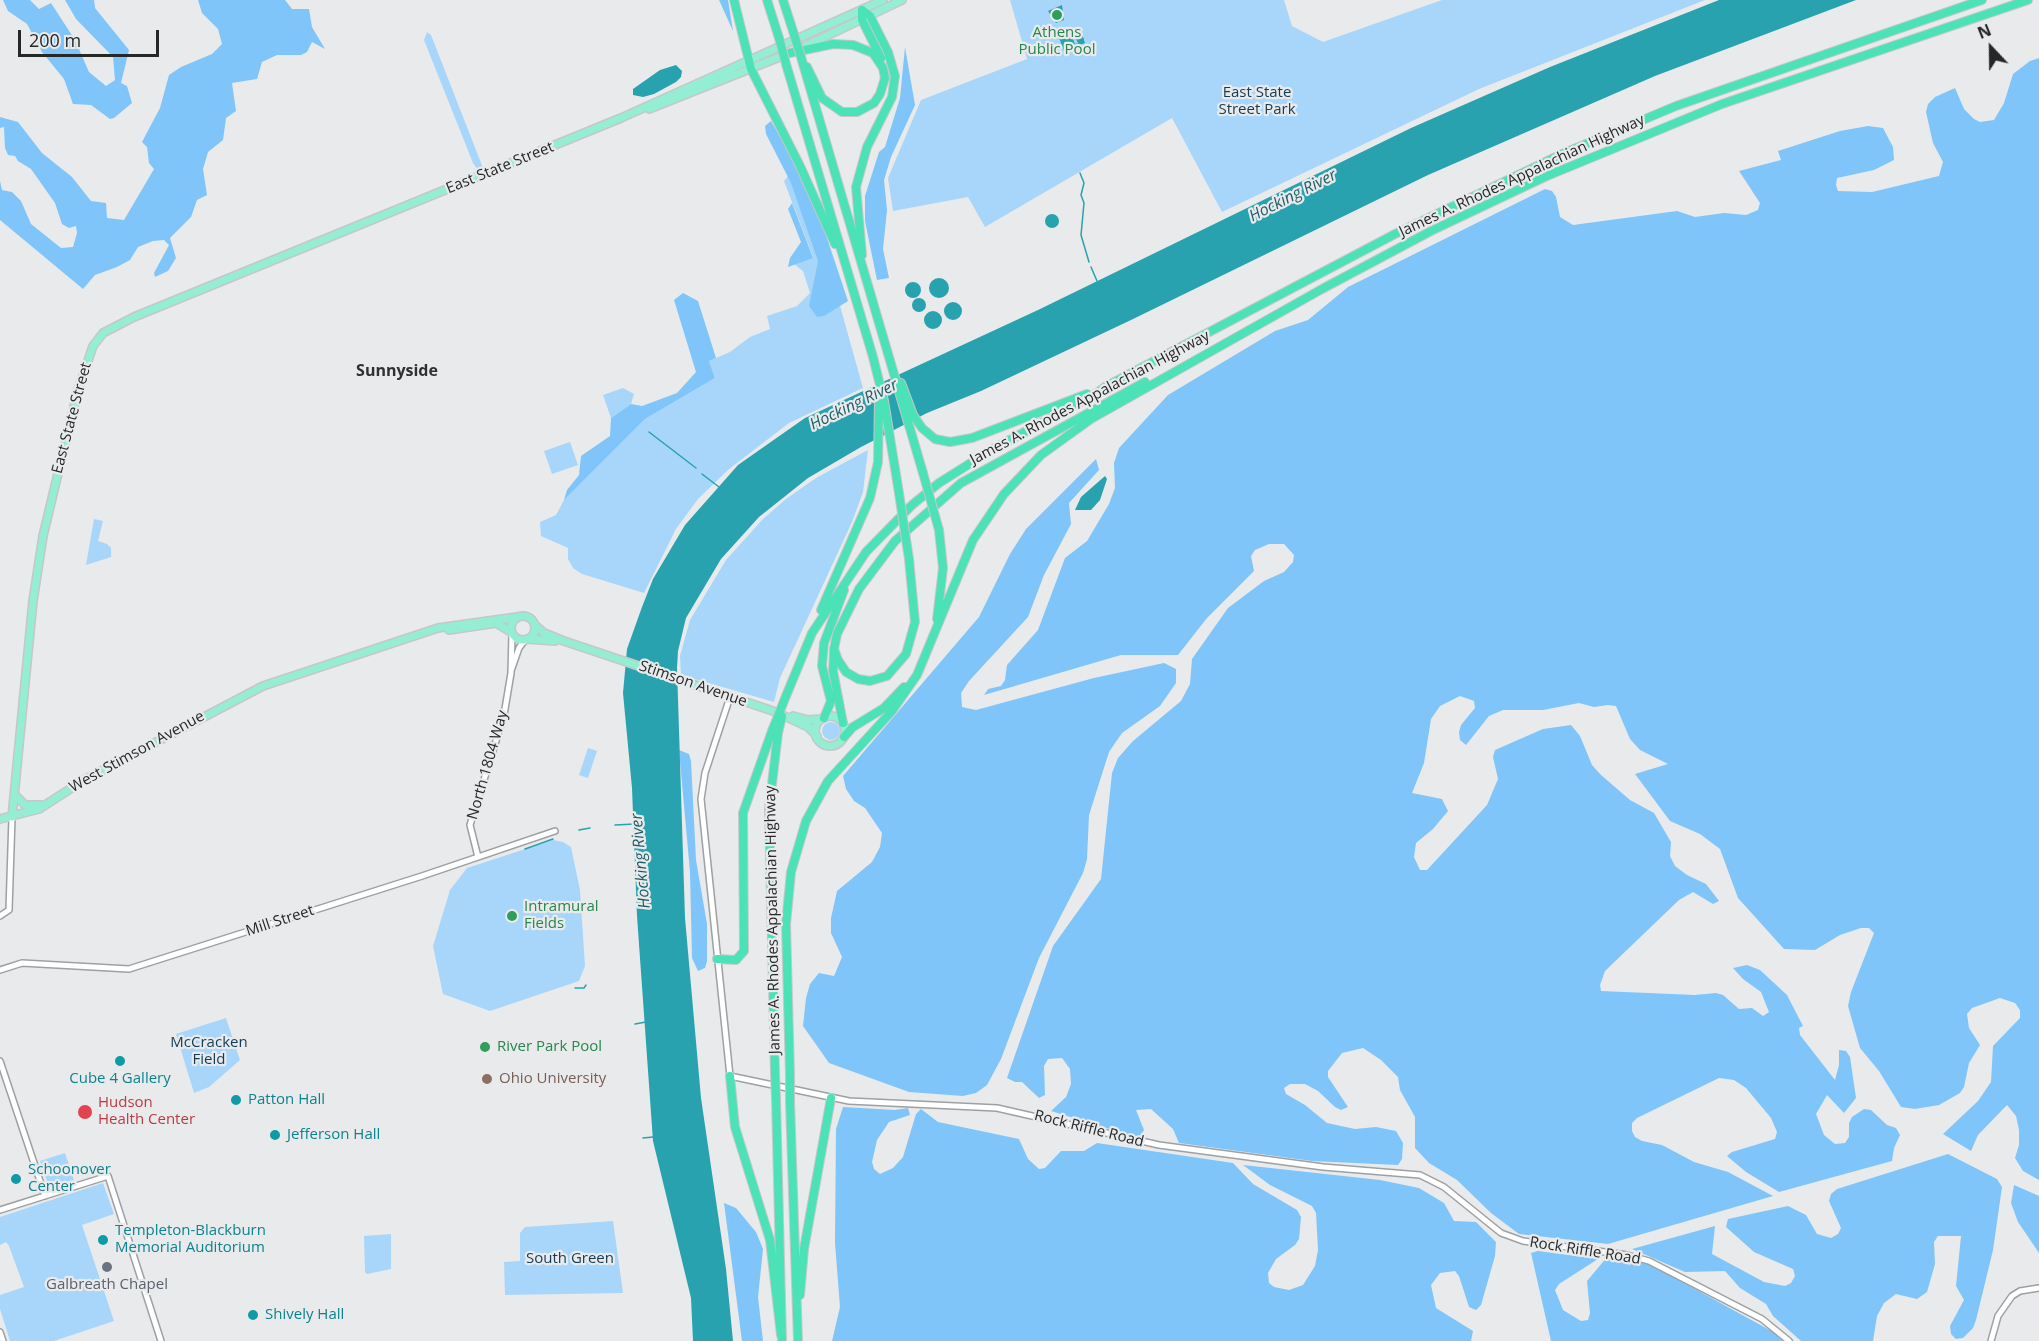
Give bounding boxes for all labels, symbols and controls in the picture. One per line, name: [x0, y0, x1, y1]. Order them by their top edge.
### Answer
marker: Athens Public Pool: [1050, 8, 1064, 22]
scale bar: [21, 18, 162, 56]
north arrow: [1961, 18, 2021, 78]
text: N: [1974, 19, 1994, 44]
place label: Athens Public Pool: [1019, 24, 1095, 59]
text: 200 m: [29, 28, 81, 52]
park label: East State Street Park: [1218, 84, 1296, 119]
street label: James A. Rhodes Appalachian Highway: [1396, 111, 1648, 241]
street label: East State Street: [444, 138, 556, 198]
water label: Hocking River: [1246, 166, 1340, 226]
street label: James A. Rhodes Appalachian Highway: [967, 327, 1213, 469]
street label: East State Street: [48, 360, 96, 476]
district label: Sunnyside: [356, 361, 438, 381]
water label: Hocking River: [807, 375, 901, 435]
street label: Stimson Avenue: [637, 657, 749, 711]
street label: West Stimson Avenue: [66, 707, 208, 797]
street label: North 1804 Way: [464, 708, 512, 822]
street label: James A. Rhodes Appalachian Highway: [762, 786, 784, 1054]
water label: Hocking River: [627, 813, 655, 909]
place label: Intramural Fields: [524, 898, 599, 933]
street label: Mill Street: [244, 902, 316, 940]
marker: Intramural Fields: [505, 909, 519, 923]
park label: McCracken Field: [170, 1034, 248, 1069]
place label: River Park Pool: [497, 1038, 602, 1056]
marker: River Park Pool: [478, 1040, 492, 1054]
marker: Cube 4 Gallery: [113, 1054, 127, 1068]
place label: Cube 4 Gallery: [69, 1070, 171, 1088]
place label: Ohio University: [499, 1070, 606, 1088]
marker: Ohio University: [480, 1072, 494, 1086]
place label: Patton Hall: [248, 1091, 325, 1109]
marker: Patton Hall: [229, 1093, 243, 1107]
place label: Hudson Health Center: [98, 1094, 195, 1129]
marker: Hudson Health Center: [76, 1103, 94, 1121]
street label: Rock Riffle Road: [1032, 1107, 1146, 1151]
place label: Jefferson Hall: [287, 1126, 380, 1144]
marker: Jefferson Hall: [268, 1128, 282, 1142]
place label: Schoonover Center: [28, 1161, 111, 1196]
marker: Schoonover Center: [9, 1172, 23, 1186]
place label: Templeton-Blackburn Memorial Auditorium: [115, 1222, 266, 1257]
marker: Templeton-Blackburn Memorial Auditorium: [96, 1233, 110, 1247]
street label: Rock Riffle Road: [1528, 1233, 1642, 1269]
park label: South Green: [526, 1250, 614, 1268]
marker: Galbreath Chapel: [100, 1260, 114, 1274]
place label: Galbreath Chapel: [46, 1276, 168, 1294]
place label: Shively Hall: [265, 1306, 344, 1324]
marker: Shively Hall: [246, 1308, 260, 1322]

